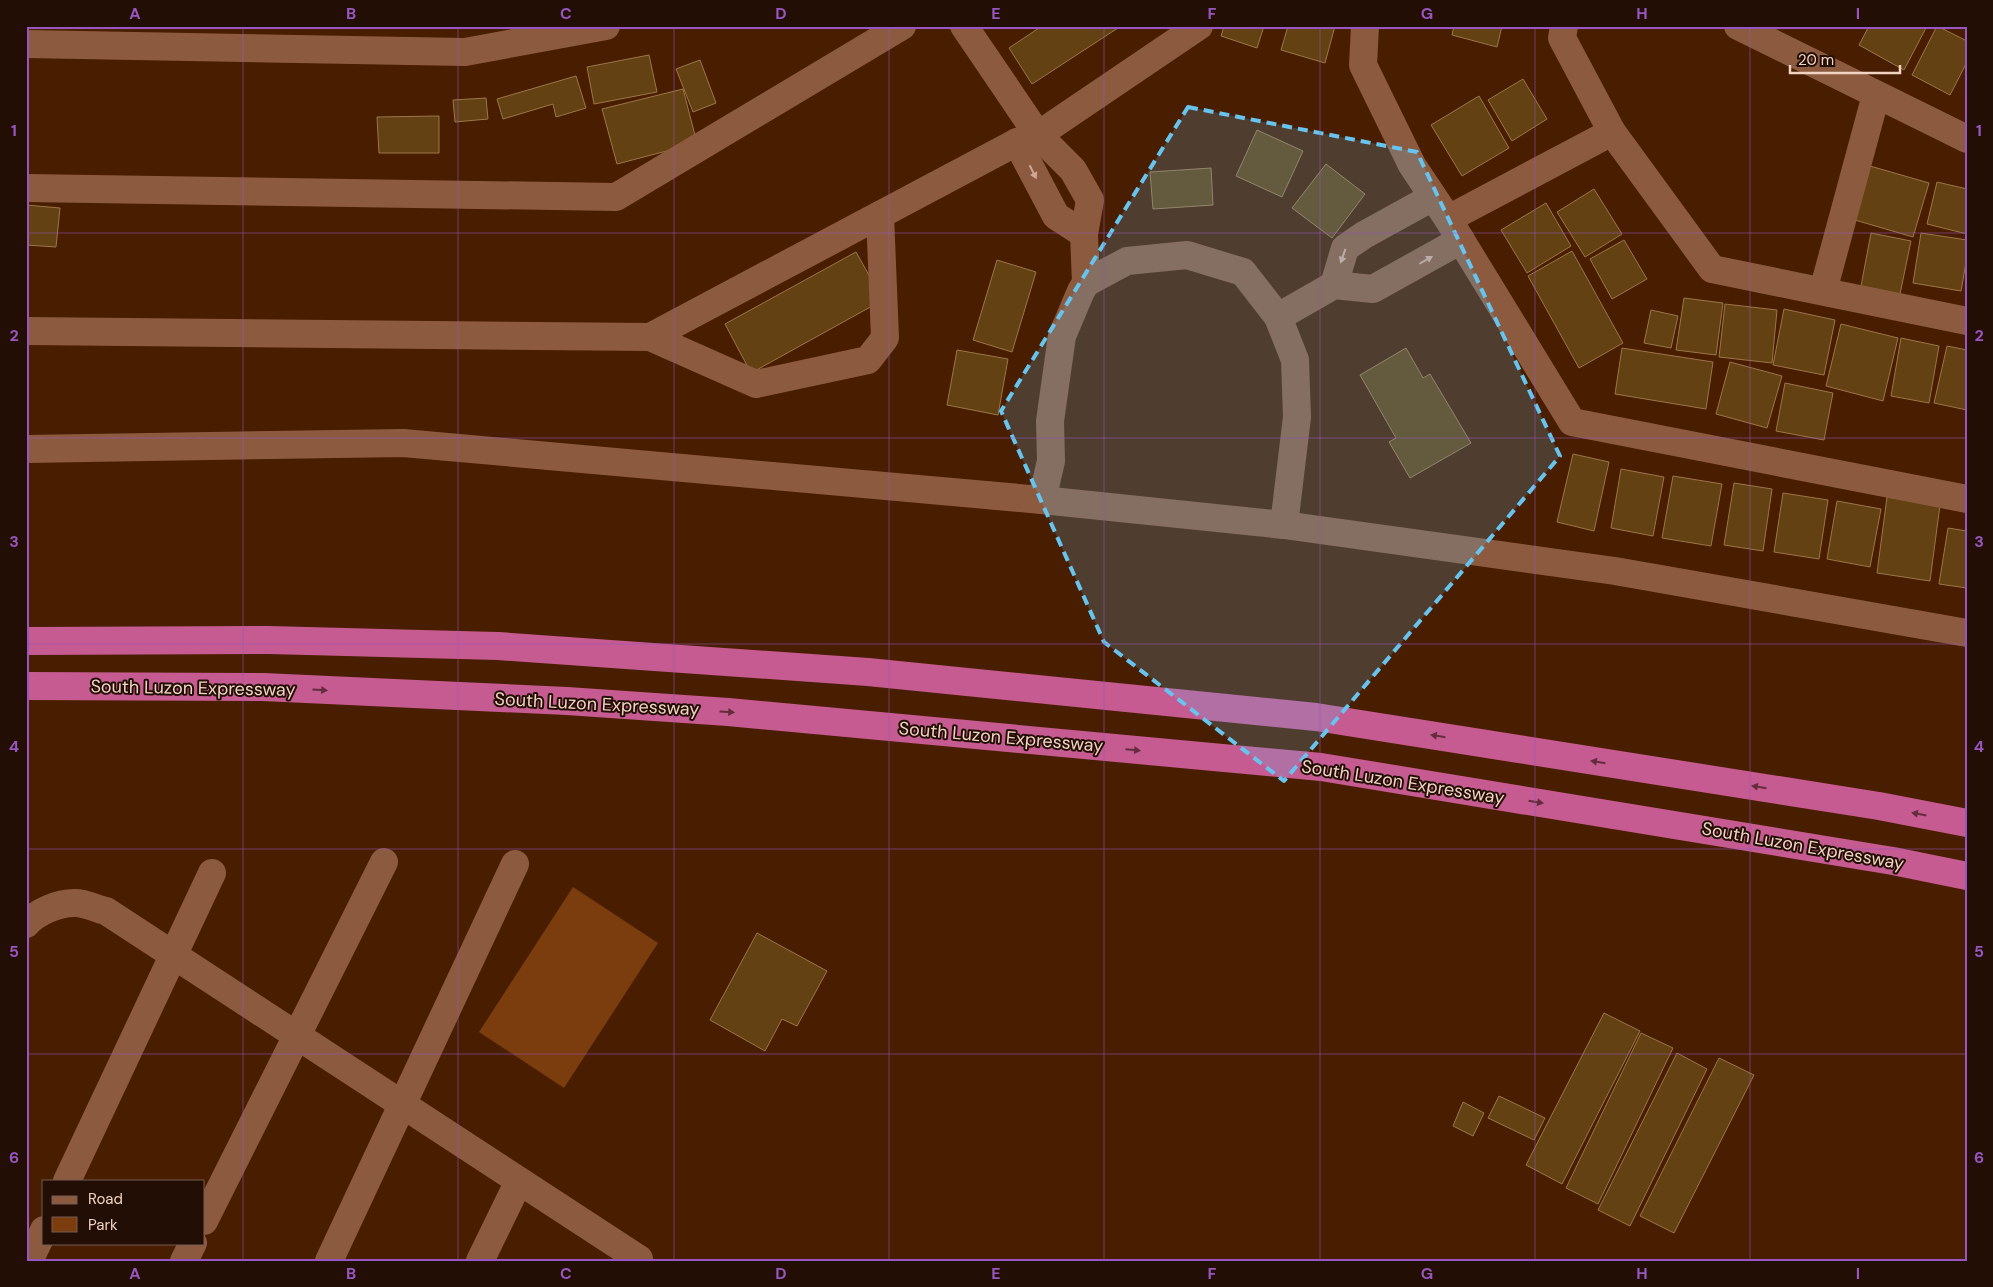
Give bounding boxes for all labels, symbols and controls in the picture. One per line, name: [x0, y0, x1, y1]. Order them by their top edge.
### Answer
text: A: [129, 3, 141, 24]
text: B: [346, 3, 356, 24]
text: C: [560, 3, 572, 24]
text: D: [775, 3, 787, 24]
text: E: [991, 3, 1001, 24]
text: F: [1208, 3, 1217, 24]
text: G: [1421, 3, 1433, 24]
text: H: [1636, 3, 1648, 24]
text: I: [1856, 3, 1860, 24]
scale bar: [1790, 42, 1900, 74]
text: 20 m: [1798, 50, 1834, 70]
text: 1: [11, 120, 17, 141]
text: 1: [1976, 120, 1982, 141]
one-way arrow: [1029, 164, 1037, 179]
one-way arrow: [1339, 249, 1347, 264]
one-way arrow: [1419, 256, 1433, 265]
text: 2: [9, 325, 19, 346]
text: 2: [1974, 325, 1984, 346]
text: 3: [9, 531, 19, 552]
text: 3: [1974, 531, 1984, 552]
street label: South Luzon Expressway: [90, 674, 296, 702]
one-way arrow: [312, 686, 328, 694]
street label: South Luzon Expressway: [494, 687, 700, 721]
one-way arrow: [719, 708, 735, 716]
street label: South Luzon Expressway: [898, 716, 1104, 758]
one-way arrow: [1429, 732, 1445, 740]
text: 4: [9, 736, 19, 757]
text: 4: [1974, 736, 1984, 757]
one-way arrow: [1125, 746, 1141, 754]
street label: South Luzon Expressway: [1300, 754, 1506, 810]
one-way arrow: [1590, 757, 1606, 765]
one-way arrow: [1750, 783, 1766, 791]
one-way arrow: [1529, 799, 1545, 807]
one-way arrow: [1911, 810, 1926, 818]
street label: South Luzon Expressway: [1700, 816, 1906, 876]
text: 5: [9, 941, 19, 962]
text: 5: [1974, 941, 1984, 962]
text: 6: [9, 1147, 19, 1168]
text: 6: [1974, 1147, 1984, 1168]
legend: [42, 1180, 205, 1244]
text: Road: [88, 1189, 123, 1209]
text: Park: [88, 1215, 118, 1235]
text: A: [129, 1263, 141, 1284]
text: B: [346, 1263, 356, 1284]
text: C: [560, 1263, 572, 1284]
text: D: [775, 1263, 787, 1284]
text: E: [991, 1263, 1001, 1284]
text: F: [1208, 1263, 1217, 1284]
text: G: [1421, 1263, 1433, 1284]
text: H: [1636, 1263, 1648, 1284]
text: I: [1856, 1263, 1860, 1284]

